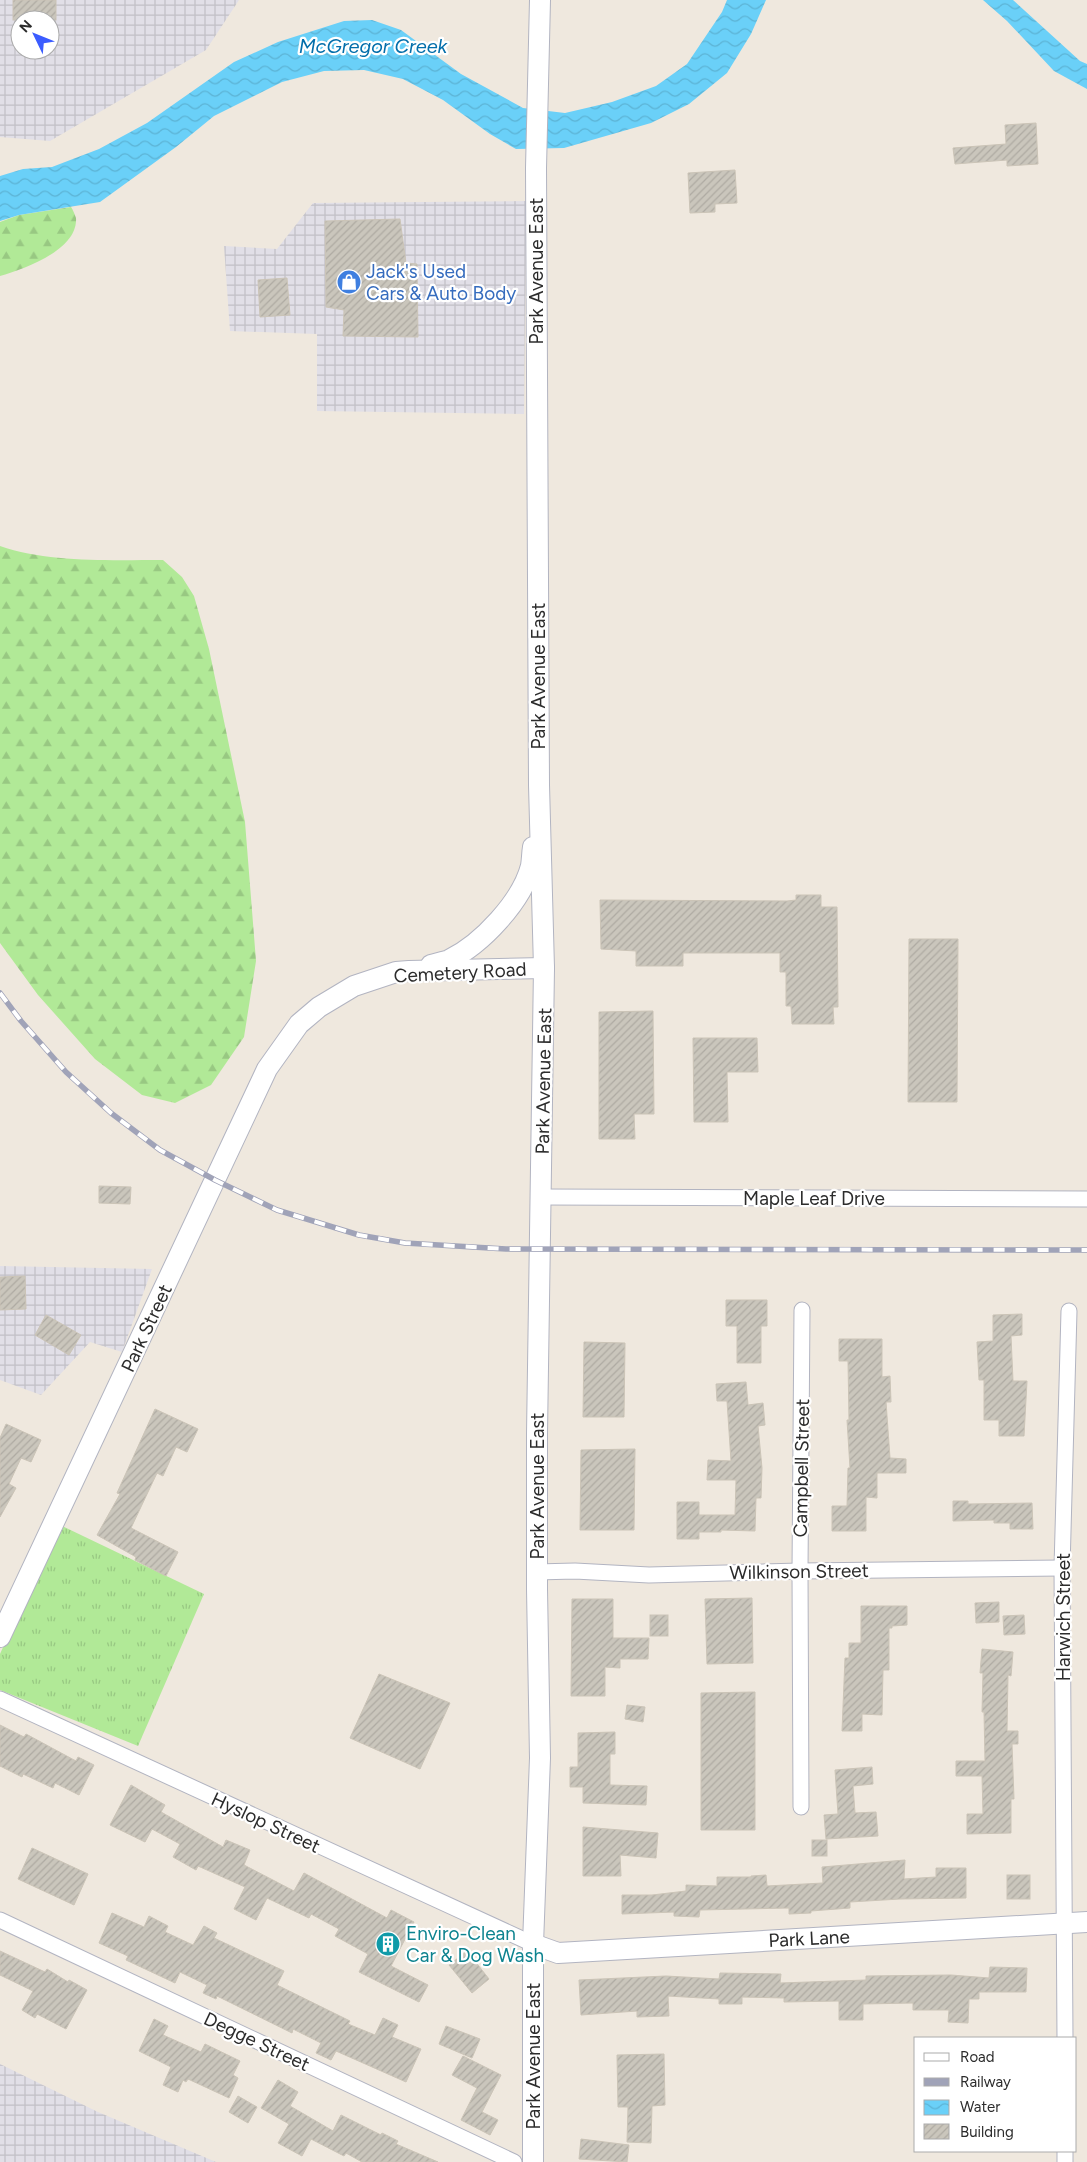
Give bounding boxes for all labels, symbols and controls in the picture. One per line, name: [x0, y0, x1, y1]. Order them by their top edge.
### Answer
north arrow: [10, 10, 60, 60]
text: N: [16, 17, 36, 36]
water label: McGregor Creek: [299, 34, 449, 58]
street label: Park Avenue East: [525, 198, 548, 344]
place label: Jack's Used Cars & Auto Body: [366, 260, 516, 305]
shop icon: Jack's Used Cars & Auto Body: [336, 269, 362, 295]
street label: Park Avenue East: [527, 603, 550, 749]
street label: Cemetery Road: [393, 958, 527, 987]
street label: Park Avenue East: [531, 1007, 556, 1155]
street label: Maple Leaf Drive: [743, 1187, 885, 1210]
street label: Park Street: [116, 1281, 177, 1376]
street label: Campbell Street: [789, 1399, 814, 1537]
street label: Park Avenue East: [526, 1413, 549, 1559]
street label: Harwich Street: [1052, 1553, 1075, 1681]
street label: Wilkinson Street: [729, 1559, 869, 1584]
street label: Hyslop Street: [208, 1787, 324, 1858]
place label: Enviro-Clean Car & Dog Wash: [406, 1922, 544, 1967]
street label: Park Lane: [768, 1925, 850, 1952]
building icon: Enviro-Clean Car & Dog Wash: [375, 1931, 401, 1957]
street label: Park Avenue East: [522, 1983, 545, 2129]
street label: Degge Street: [200, 2007, 313, 2076]
legend: [914, 2037, 1077, 2152]
text: Road: [960, 2048, 995, 2066]
text: Railway: [960, 2073, 1011, 2091]
text: Water: [960, 2098, 1000, 2116]
text: Building: [960, 2123, 1014, 2141]

